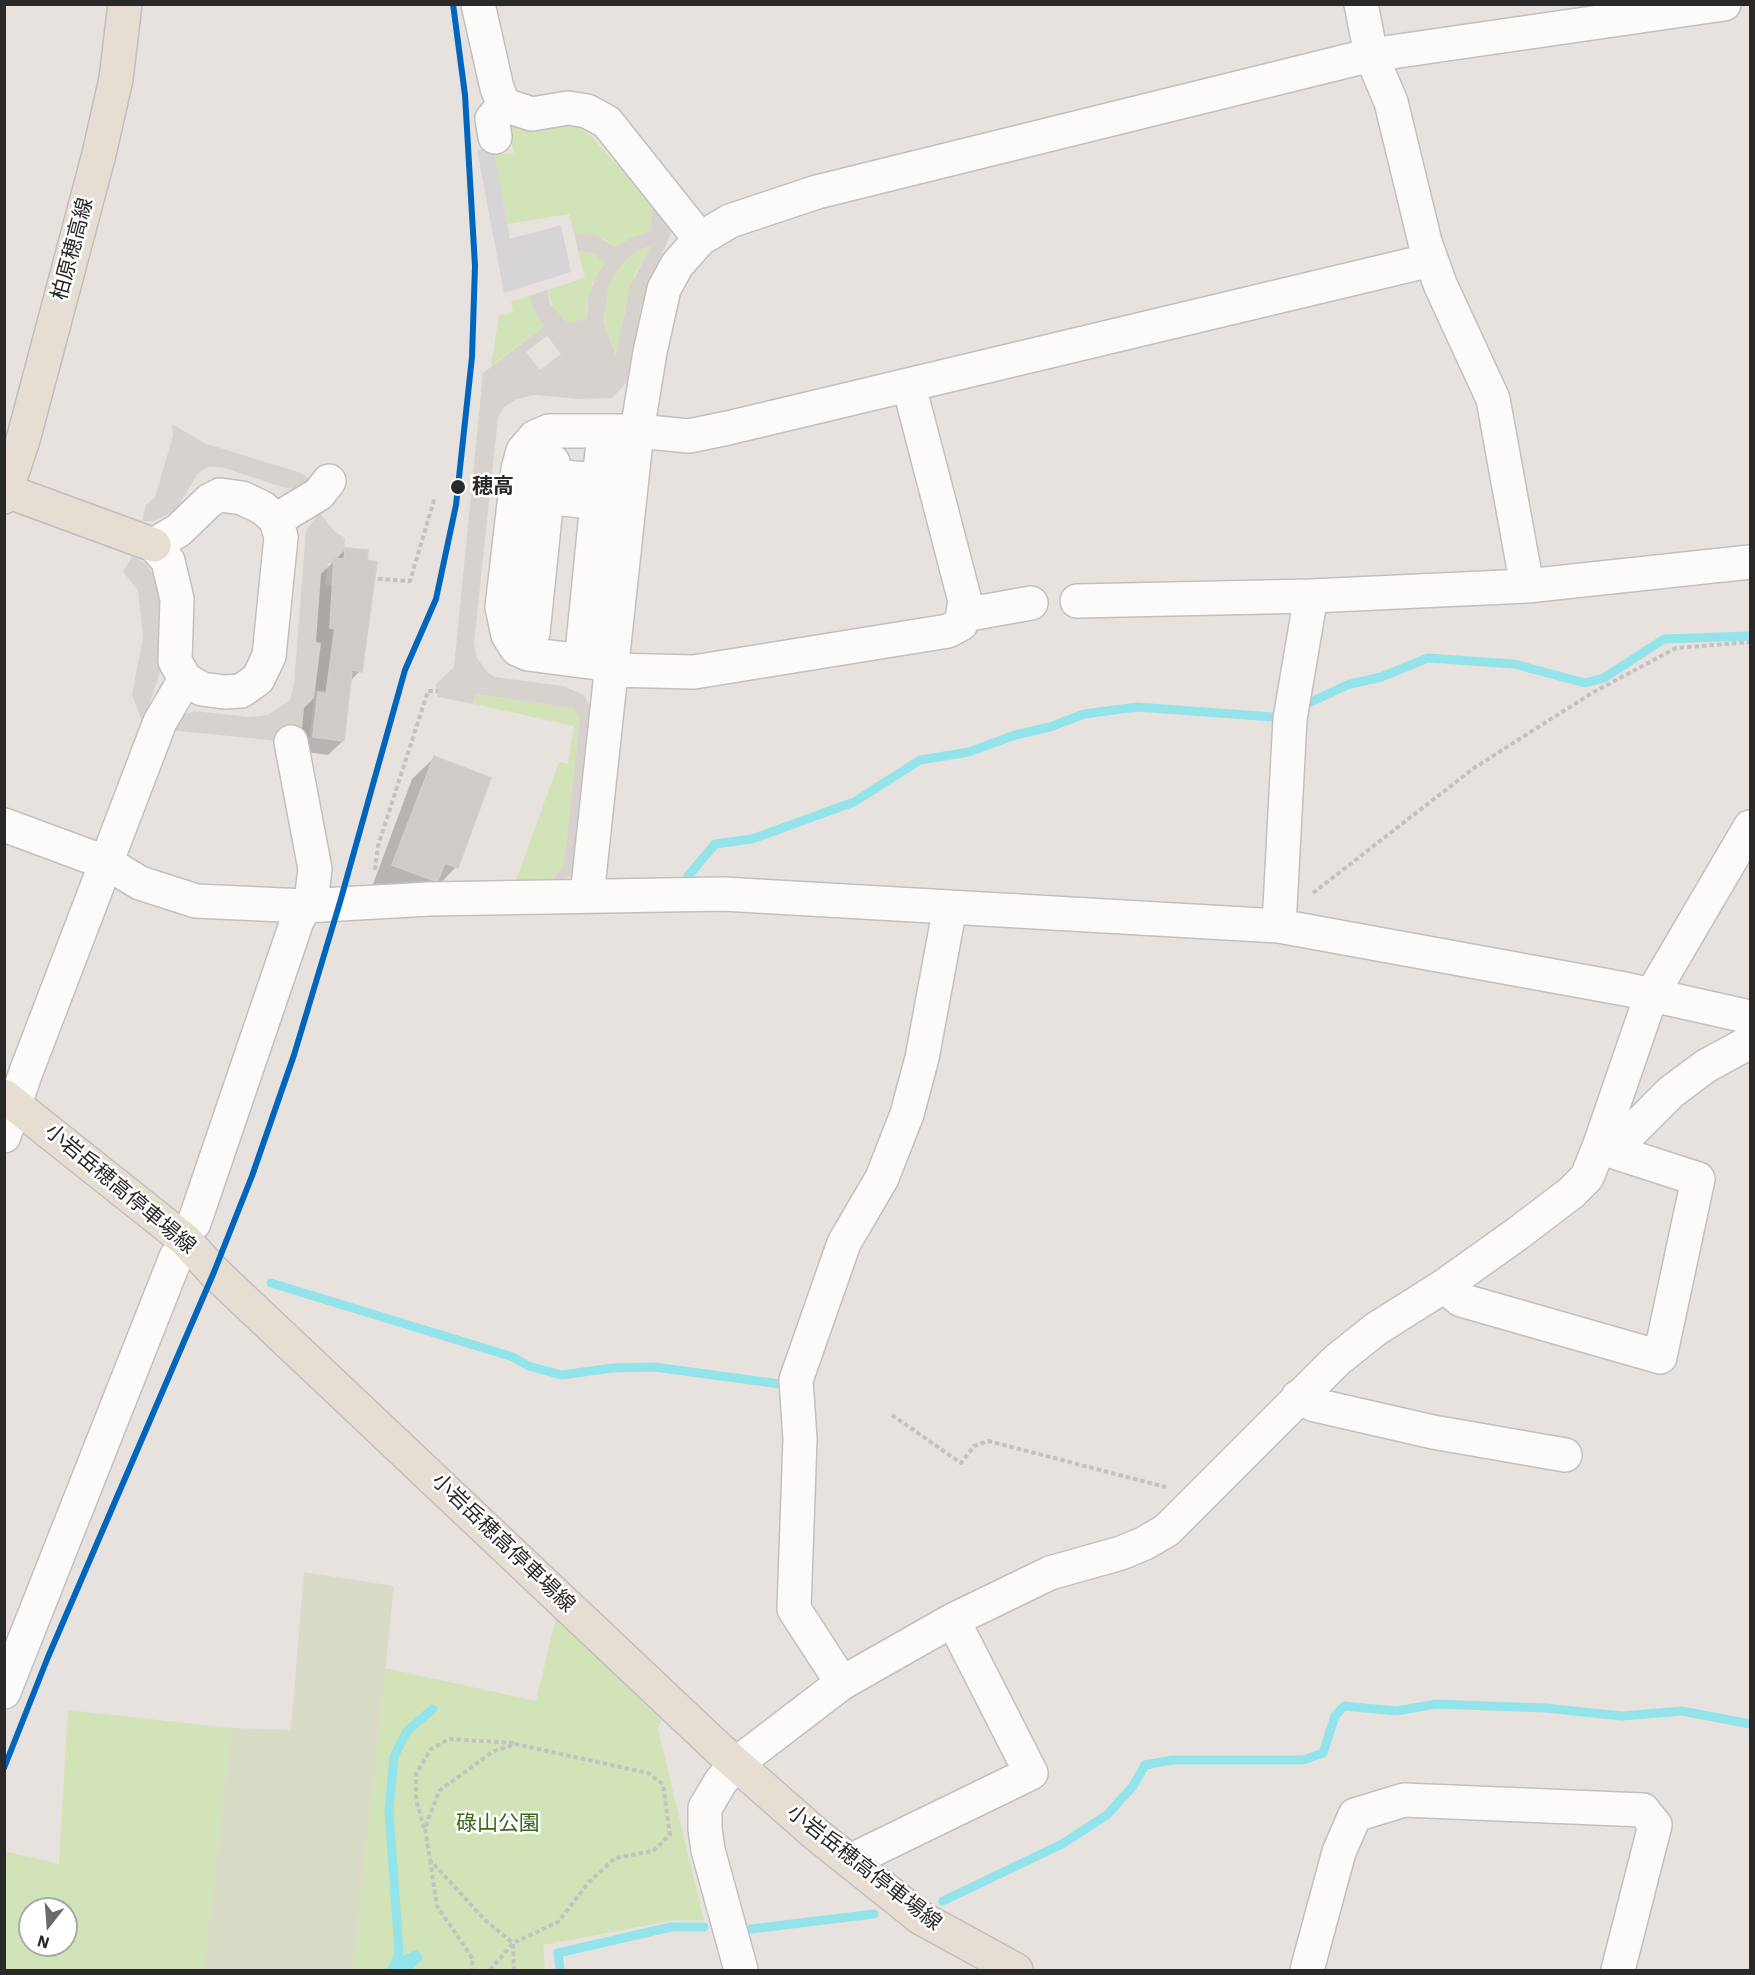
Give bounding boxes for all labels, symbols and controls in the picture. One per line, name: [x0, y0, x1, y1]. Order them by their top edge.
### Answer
street label: 柏原穂高線: [47, 195, 99, 303]
place label: 穂高: [472, 474, 514, 500]
marker: 穂高: [449, 478, 467, 496]
street label: 小岩岳穂高停車場線: [40, 1119, 200, 1259]
street label: 小岩岳穂高停車場線: [426, 1468, 580, 1618]
street label: 小岩岳穂高停車場線: [782, 1800, 946, 1936]
park label: 碌山公園: [456, 1811, 540, 1837]
north arrow: [18, 1897, 78, 1957]
text: N: [35, 1931, 52, 1954]

